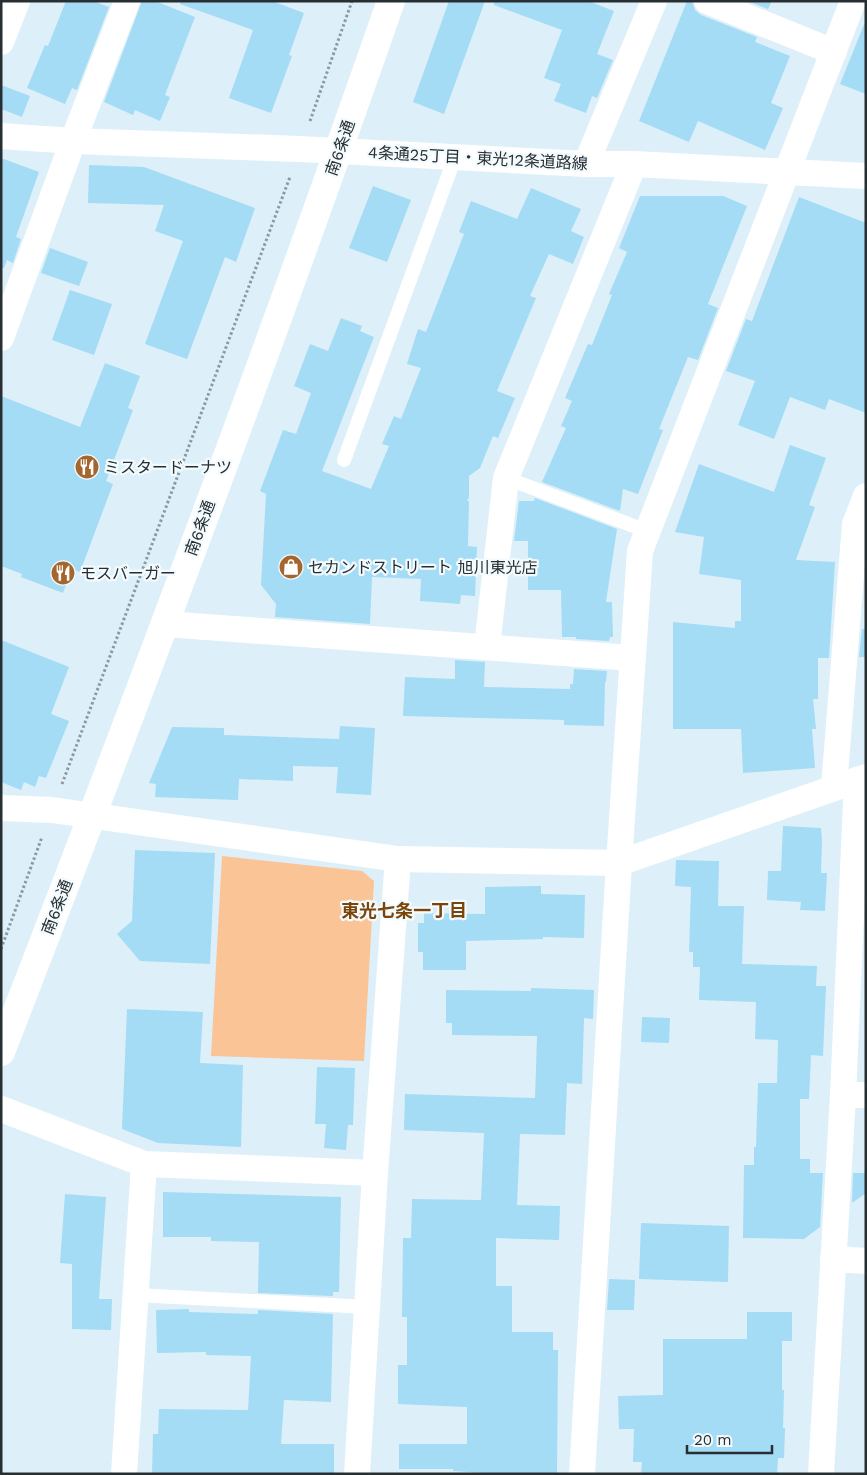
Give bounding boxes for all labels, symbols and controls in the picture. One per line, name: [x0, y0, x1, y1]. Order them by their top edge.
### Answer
street label: 南6条通: [322, 118, 358, 178]
street label: 4条通25丁目・東光12条道路線: [368, 143, 588, 173]
restaurant icon: ミスタードーナツ: [74, 454, 100, 480]
place label: ミスタードーナツ: [104, 458, 232, 477]
street label: 南6条通: [181, 498, 219, 558]
shop icon: セカンドストリート 旭川東光店: [278, 554, 304, 580]
place label: セカンドストリート 旭川東光店: [308, 558, 537, 577]
restaurant icon: モスバーガー: [50, 560, 76, 586]
place label: モスバーガー: [80, 564, 176, 583]
street label: 南6条通: [38, 877, 76, 937]
district label: 東光七条一丁目: [341, 900, 467, 921]
scale bar: [687, 1422, 772, 1454]
text: 20 m: [694, 1431, 732, 1449]

